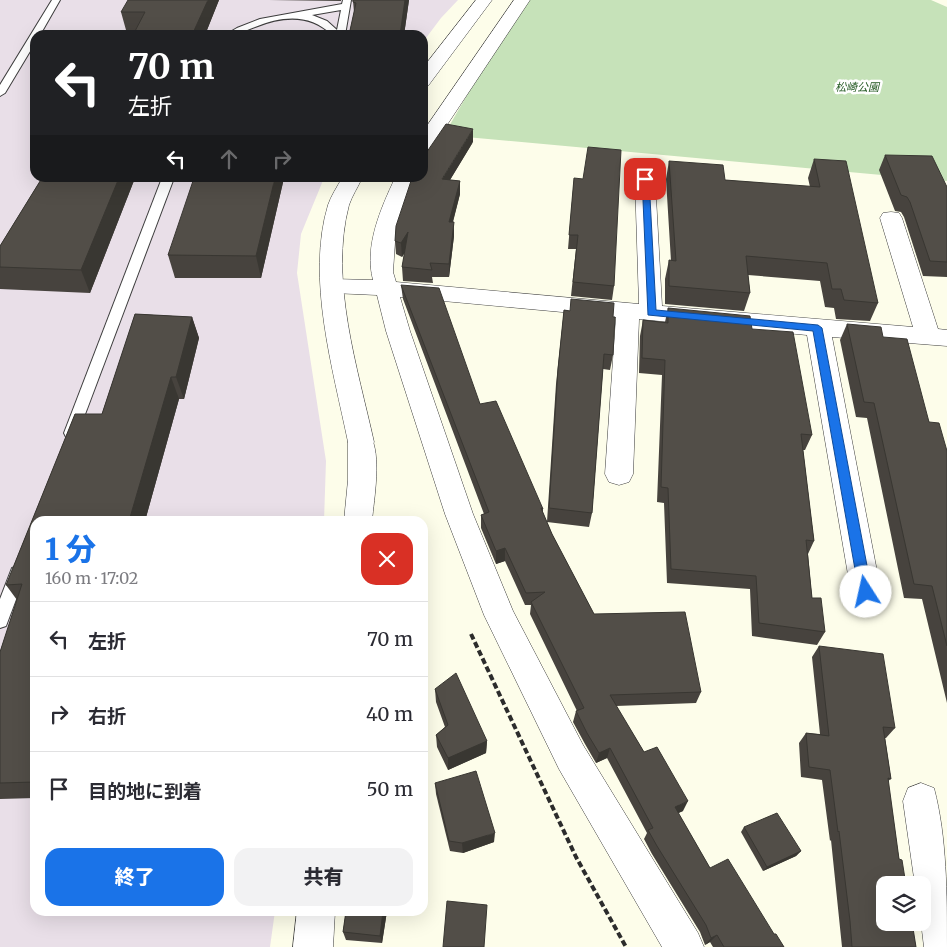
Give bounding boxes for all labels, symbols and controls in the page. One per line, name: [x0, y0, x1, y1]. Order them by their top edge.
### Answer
text: 70 m: [128, 45, 215, 89]
icon: left: [45, 50, 110, 115]
park label: 松崎公園: [835, 80, 881, 94]
text: 左折: [128, 92, 172, 120]
icon: left: [162, 145, 190, 173]
icon: ahead: [215, 145, 243, 173]
icon: right: [268, 145, 296, 173]
pin: [624, 158, 666, 200]
icon: arrive: [631, 165, 659, 193]
text: 1 分: [45, 530, 96, 568]
button: close: [361, 533, 413, 585]
position arrow: [839, 565, 891, 617]
text: 160 m · 17:02: [45, 568, 138, 588]
icon: left: [45, 625, 73, 653]
text: 70 m: [367, 627, 413, 651]
text: 左折: [88, 629, 126, 653]
icon: right: [45, 700, 73, 728]
text: 40 m: [366, 702, 413, 726]
text: 右折: [88, 704, 126, 728]
icon: arrive: [45, 775, 73, 803]
text: 50 m: [367, 777, 413, 801]
text: 目的地に到着: [88, 779, 202, 803]
button: 終了: [45, 848, 224, 906]
button: 共有: [234, 848, 413, 906]
map controls: [876, 876, 931, 931]
button: layers: [876, 876, 931, 931]

